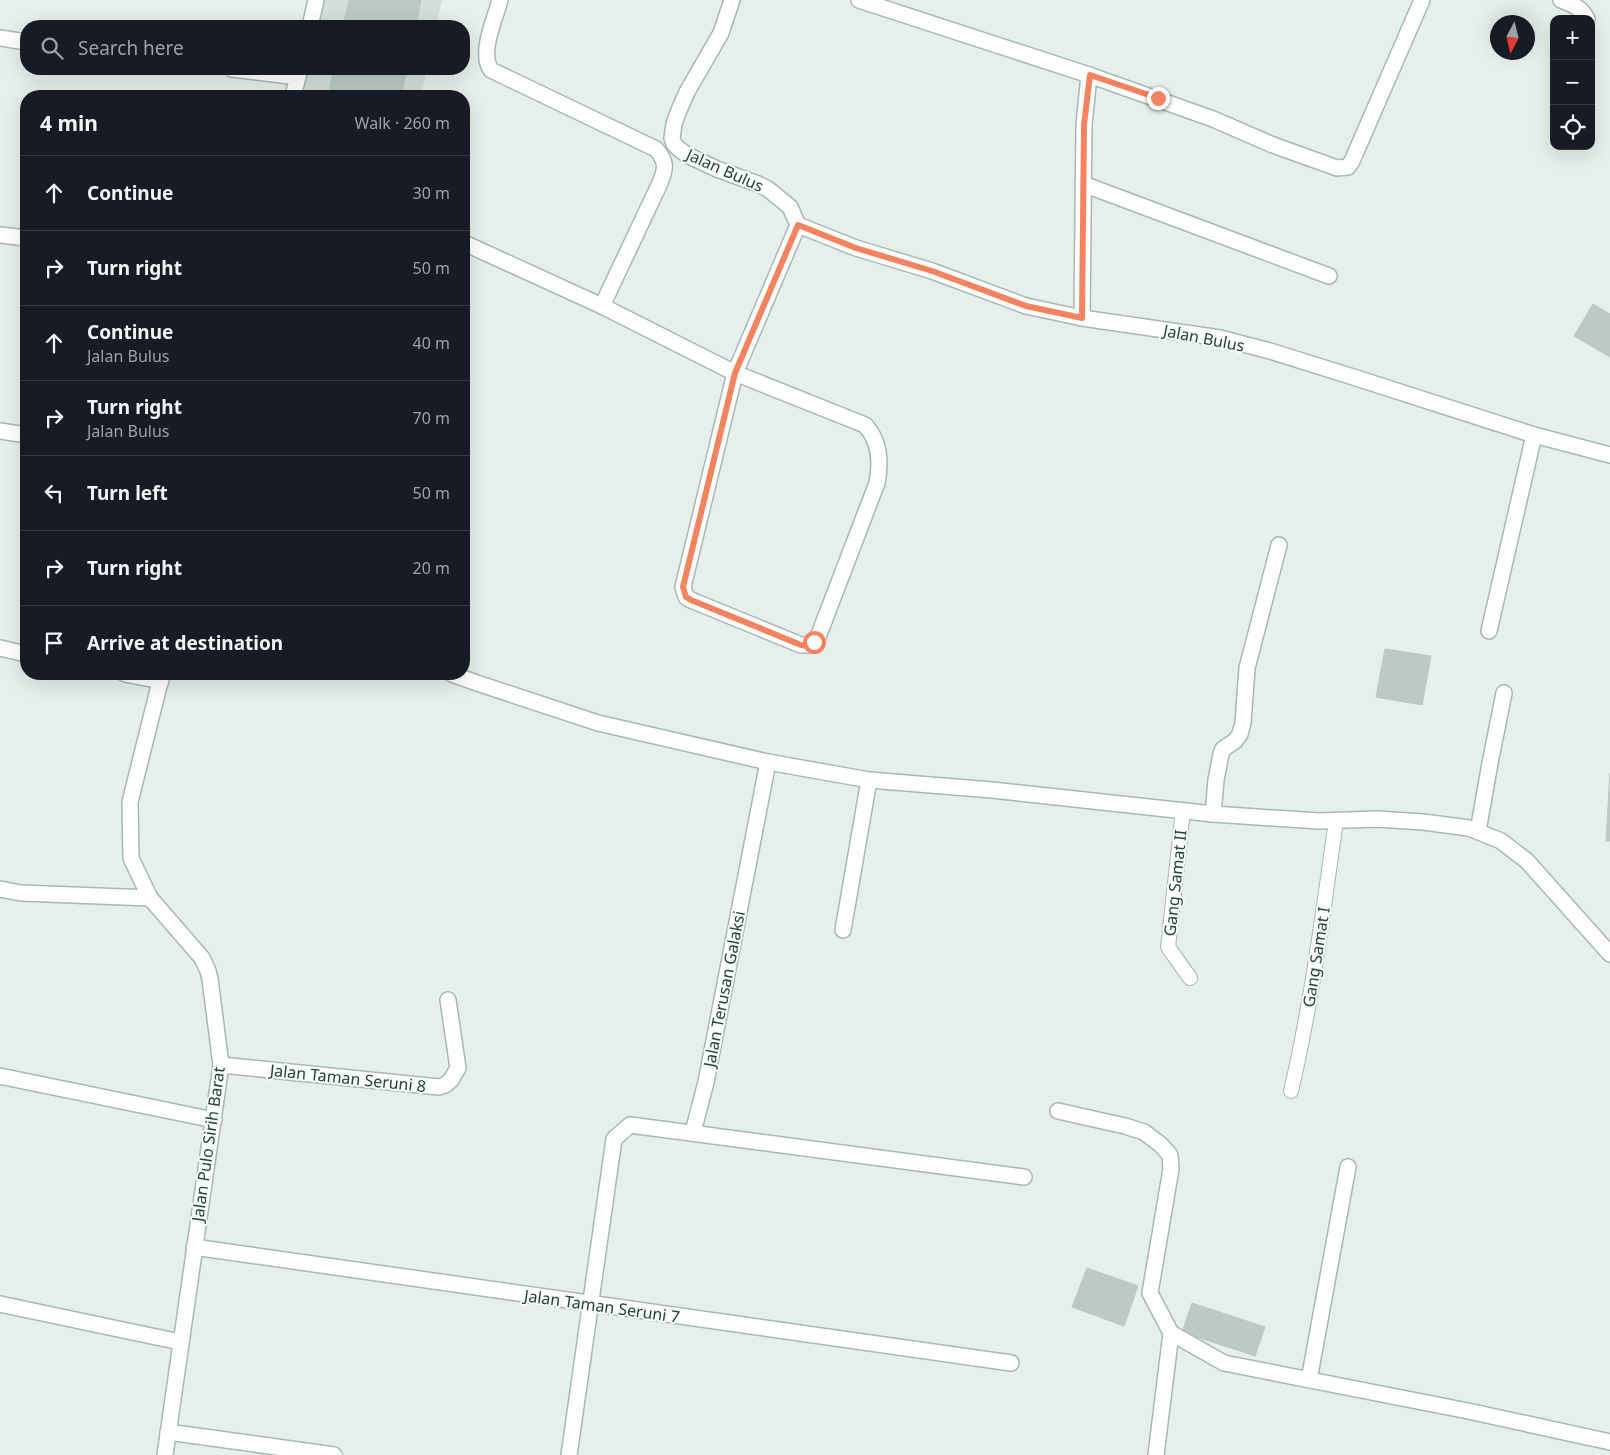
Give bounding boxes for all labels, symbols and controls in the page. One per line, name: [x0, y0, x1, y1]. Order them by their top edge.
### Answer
north arrow: [1490, 15, 1535, 60]
map controls: [1550, 15, 1595, 150]
button: +: [1550, 15, 1595, 60]
search box: [20, 20, 470, 75]
icon: search: [38, 34, 66, 62]
text: Search here: [78, 35, 184, 61]
button: −: [1550, 60, 1595, 105]
route end: [1147, 87, 1170, 110]
button: locate: [1550, 105, 1595, 150]
text: 4 min: [40, 109, 98, 137]
text: Walk · 260 m: [355, 112, 450, 134]
street label: Jalan Bulus: [681, 142, 767, 197]
icon: ahead: [40, 179, 68, 207]
text: Continue: [87, 180, 173, 206]
text: 30 m: [413, 182, 450, 204]
icon: right: [40, 254, 68, 282]
text: Turn right: [87, 255, 182, 281]
text: 50 m: [413, 257, 450, 279]
text: Continue: [87, 319, 173, 345]
street label: Jalan Bulus: [1159, 319, 1247, 357]
icon: ahead: [40, 329, 68, 357]
text: 40 m: [413, 332, 450, 354]
text: Jalan Bulus: [87, 345, 169, 367]
text: Turn right: [87, 394, 182, 420]
icon: right: [40, 404, 68, 432]
text: 70 m: [413, 407, 450, 429]
text: Jalan Bulus: [87, 420, 169, 442]
icon: left: [40, 479, 68, 507]
text: Turn left: [87, 480, 168, 506]
text: 50 m: [413, 482, 450, 504]
icon: right: [40, 554, 68, 582]
text: Turn right: [87, 555, 182, 581]
text: 20 m: [413, 557, 450, 579]
icon: arrive: [40, 629, 68, 657]
text: Arrive at destination: [87, 630, 283, 656]
route start: [803, 631, 826, 654]
street label: Gang Samat II: [1158, 829, 1192, 937]
street label: Gang Samat I: [1297, 905, 1335, 1009]
street label: Jalan Terusan Galaksi: [698, 909, 750, 1071]
street label: Jalan Taman Seruni 8: [267, 1059, 427, 1097]
street label: Jalan Pulo Sirih Barat: [186, 1065, 230, 1225]
street label: Jalan Taman Seruni 7: [521, 1284, 681, 1328]

